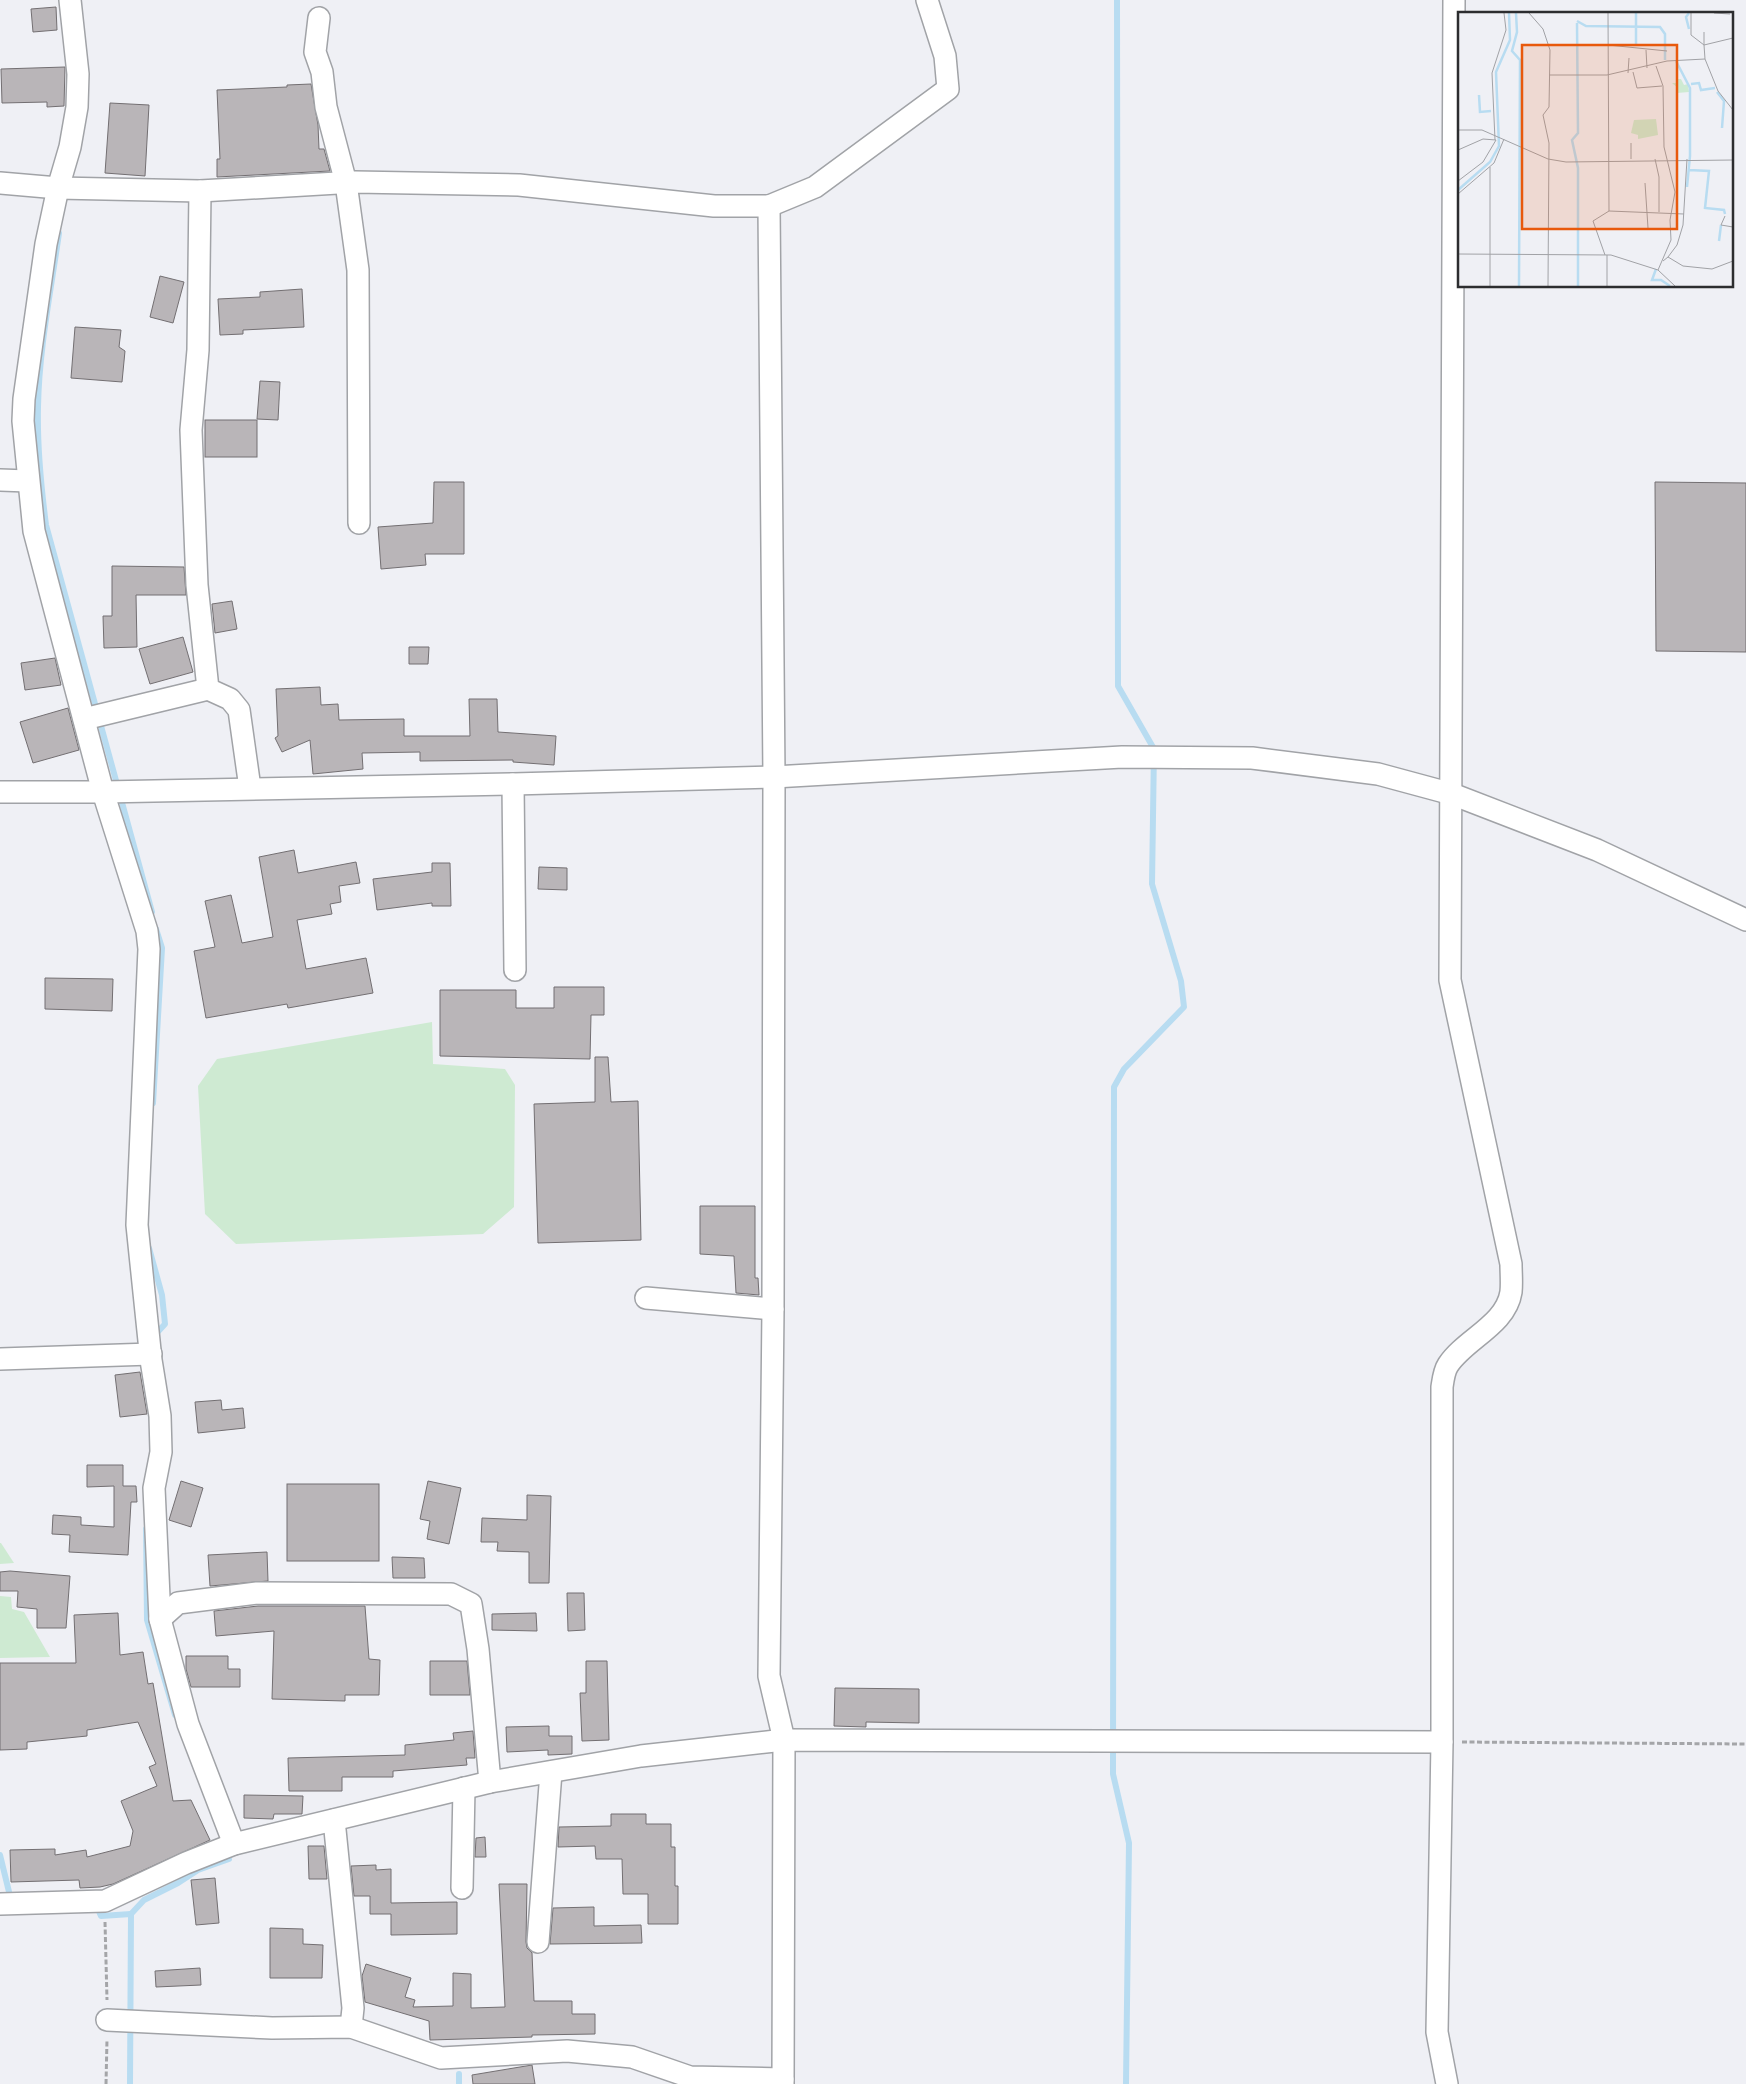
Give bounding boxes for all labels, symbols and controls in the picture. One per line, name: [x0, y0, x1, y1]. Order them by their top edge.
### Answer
inset map: [1458, 12, 1734, 288]

